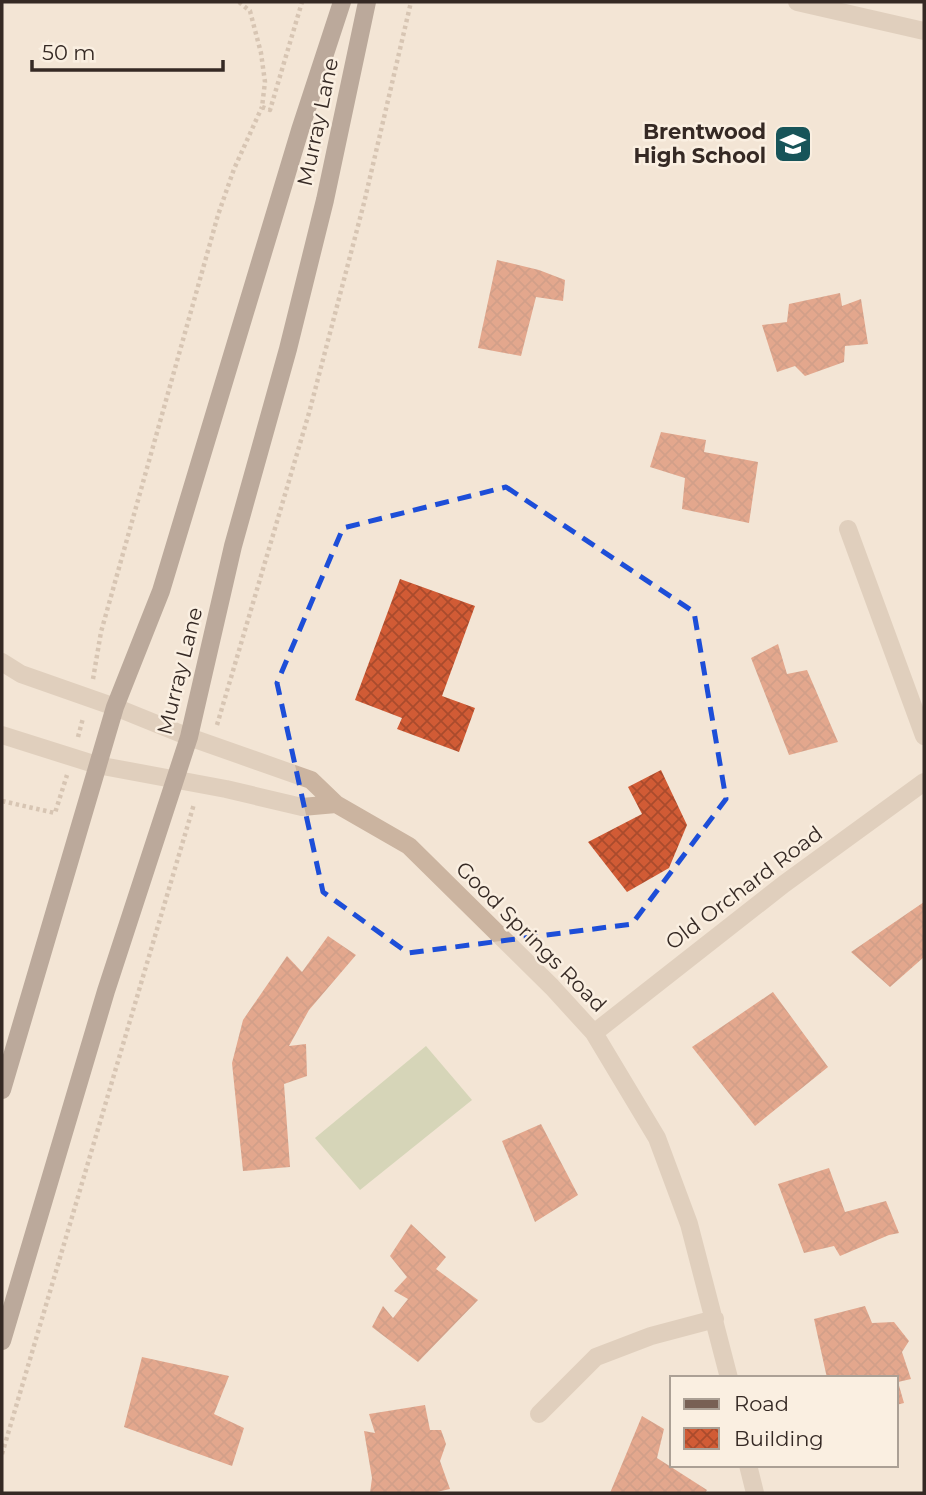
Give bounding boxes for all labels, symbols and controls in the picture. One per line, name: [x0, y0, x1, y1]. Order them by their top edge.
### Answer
scale bar: [32, 28, 222, 72]
text: 50 m: [42, 40, 96, 65]
street label: Murray Lane: [292, 55, 343, 188]
place label: Brentwood High School: [633, 119, 766, 168]
school or university icon: Brentwood High School: [772, 123, 814, 165]
street label: Murray Lane: [152, 605, 207, 737]
street label: Old Orchard Road: [660, 820, 827, 955]
street label: Good Springs Road: [451, 856, 612, 1017]
legend: [670, 1376, 898, 1467]
text: Road: [734, 1391, 789, 1416]
text: Building: [734, 1426, 824, 1451]

